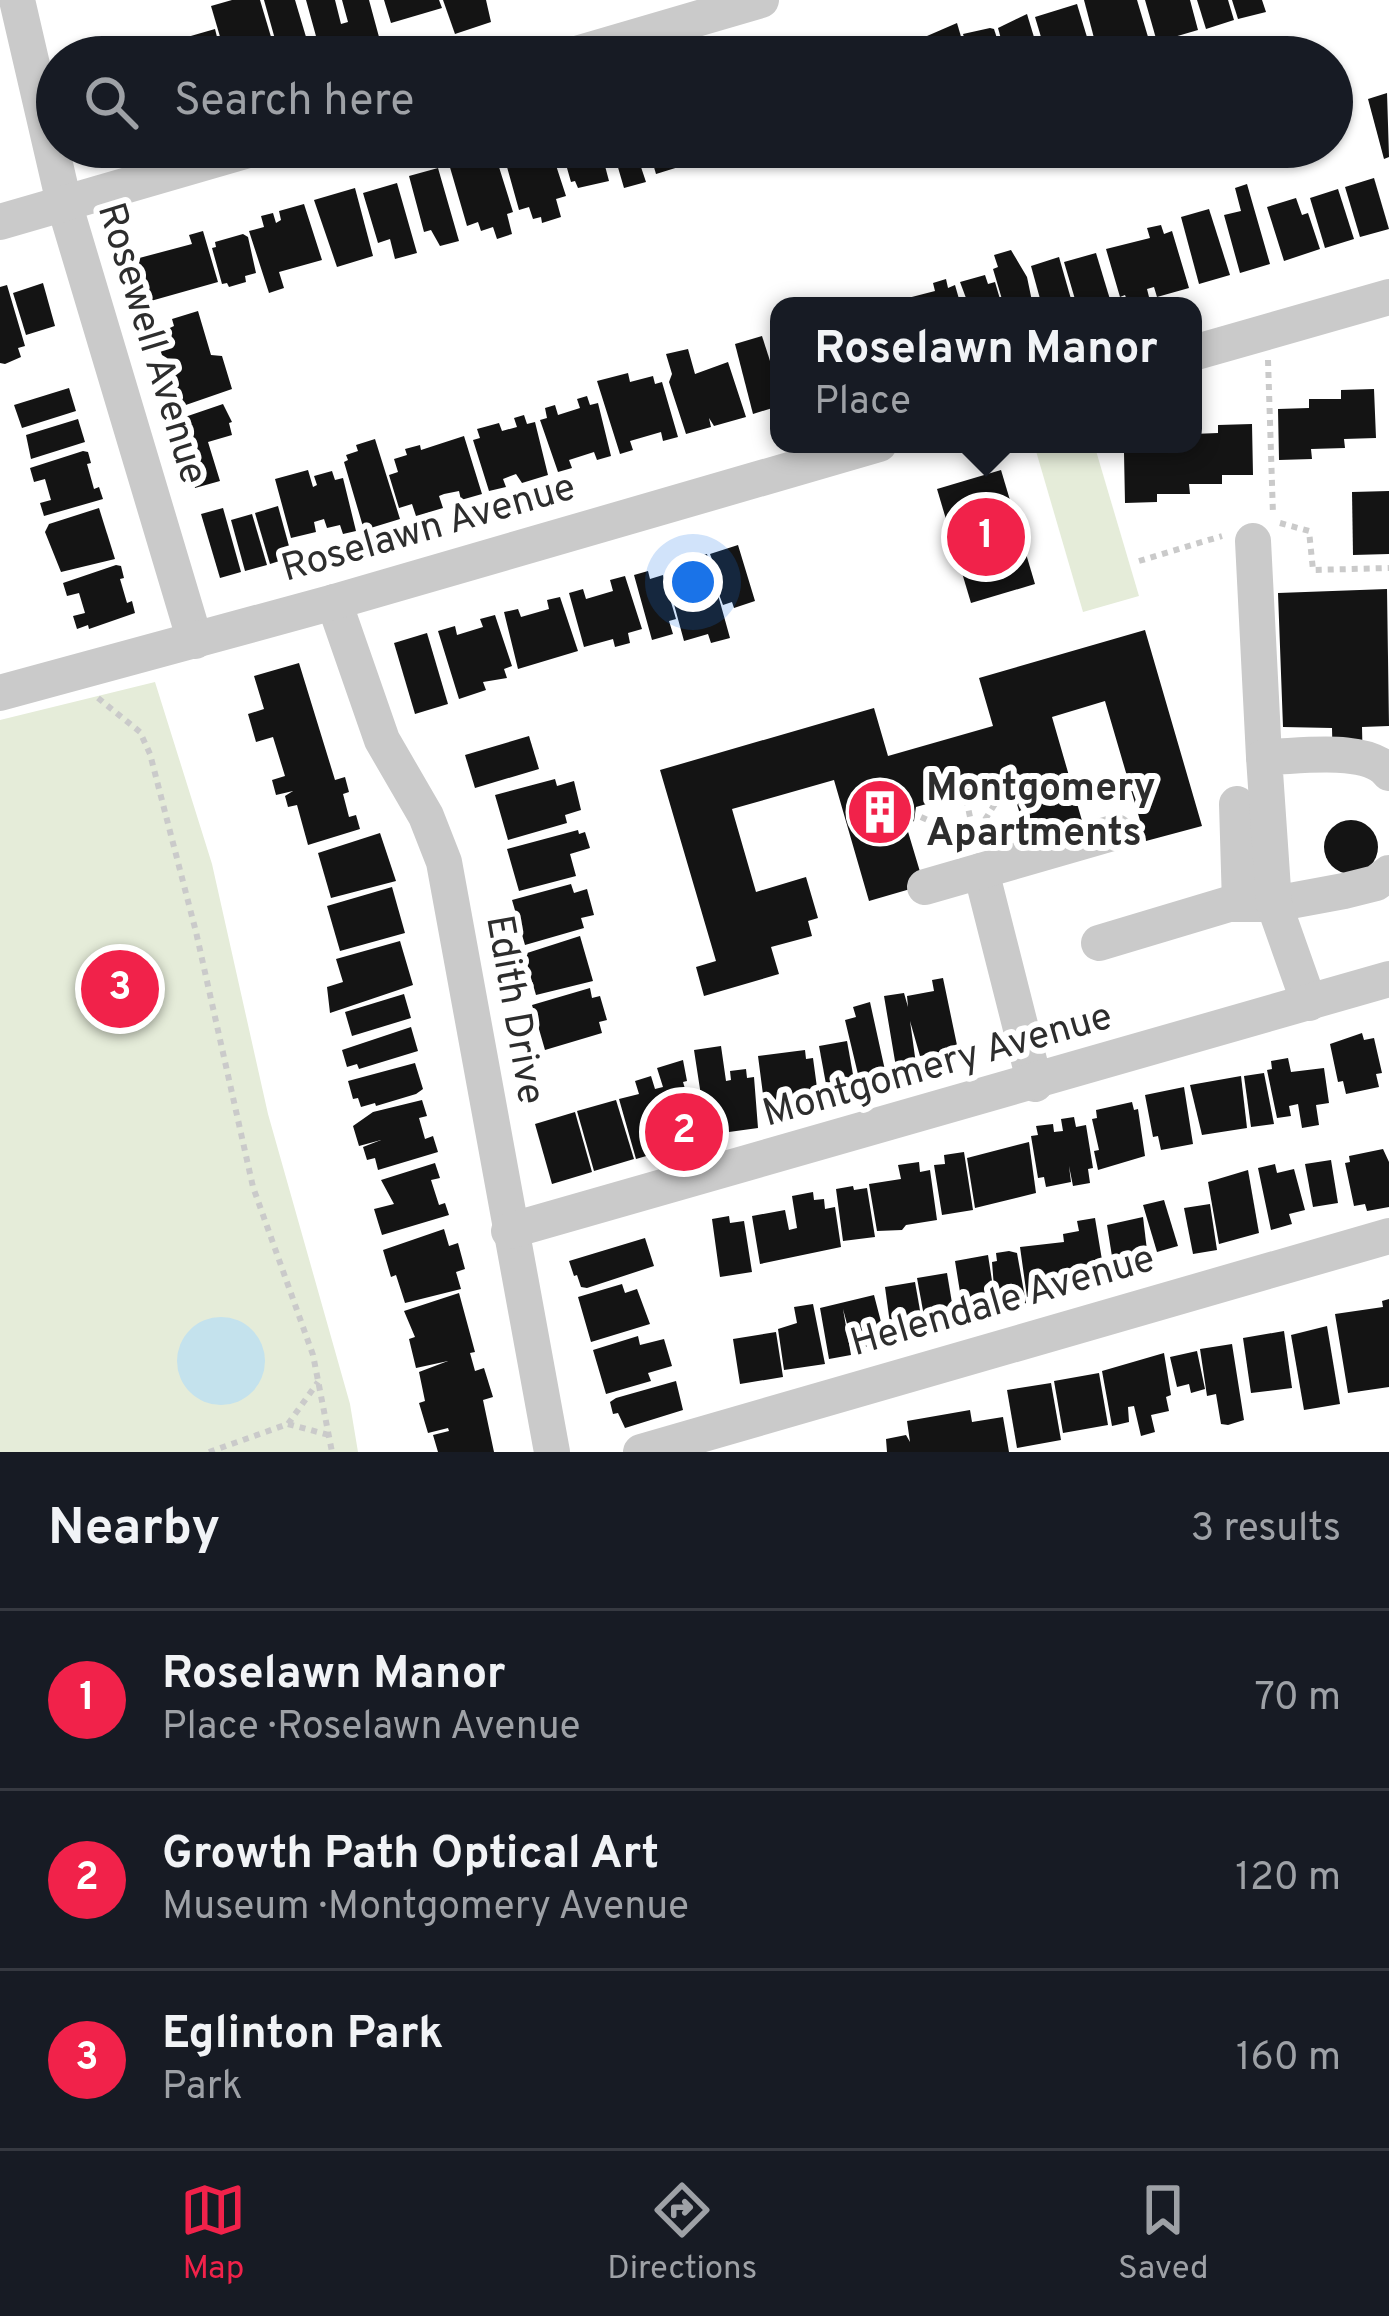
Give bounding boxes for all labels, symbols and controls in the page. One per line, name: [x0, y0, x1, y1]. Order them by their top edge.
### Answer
search box: [36, 36, 1353, 168]
icon: search: [78, 69, 144, 135]
text: Search here: [174, 74, 414, 131]
street label: Rosewell Avenue: [84, 197, 216, 491]
popup: [770, 297, 1202, 453]
text: Roselawn Manor: [814, 322, 1158, 379]
text: Place: [814, 379, 911, 428]
street label: Roselawn Avenue: [276, 465, 582, 595]
pin: 1: [947, 492, 1025, 582]
your location: [663, 552, 723, 612]
place label: Montgomery Apartments: [926, 766, 1156, 860]
building icon: Montgomery Apartments: [845, 777, 915, 847]
street label: Edith Drive: [472, 912, 554, 1108]
pin: 3: [81, 944, 159, 1034]
street label: Montgomery Avenue: [758, 994, 1118, 1140]
pin: 2: [645, 1087, 723, 1177]
street label: Helendale Avenue: [845, 1236, 1161, 1370]
text: Nearby: [48, 1498, 220, 1563]
text: 3 results: [1191, 1506, 1341, 1555]
text: Roselawn Manor: [162, 1647, 505, 1704]
text: 1: [79, 1675, 95, 1724]
text: 70 m: [1255, 1675, 1341, 1724]
text: Place · Roselawn Avenue: [162, 1704, 580, 1753]
text: Growth Path Optical Art: [162, 1827, 659, 1884]
text: 2: [75, 1855, 99, 1904]
text: 120 m: [1235, 1855, 1341, 1904]
text: Museum · Montgomery Avenue: [162, 1884, 689, 1933]
text: Eglinton Park: [162, 2007, 443, 2064]
text: 3: [75, 2035, 99, 2084]
text: 160 m: [1236, 2035, 1341, 2084]
text: Park: [162, 2064, 243, 2113]
tab: Map: [180, 2177, 246, 2291]
tab: Directions: [607, 2177, 757, 2291]
tab: Saved: [1118, 2177, 1209, 2291]

